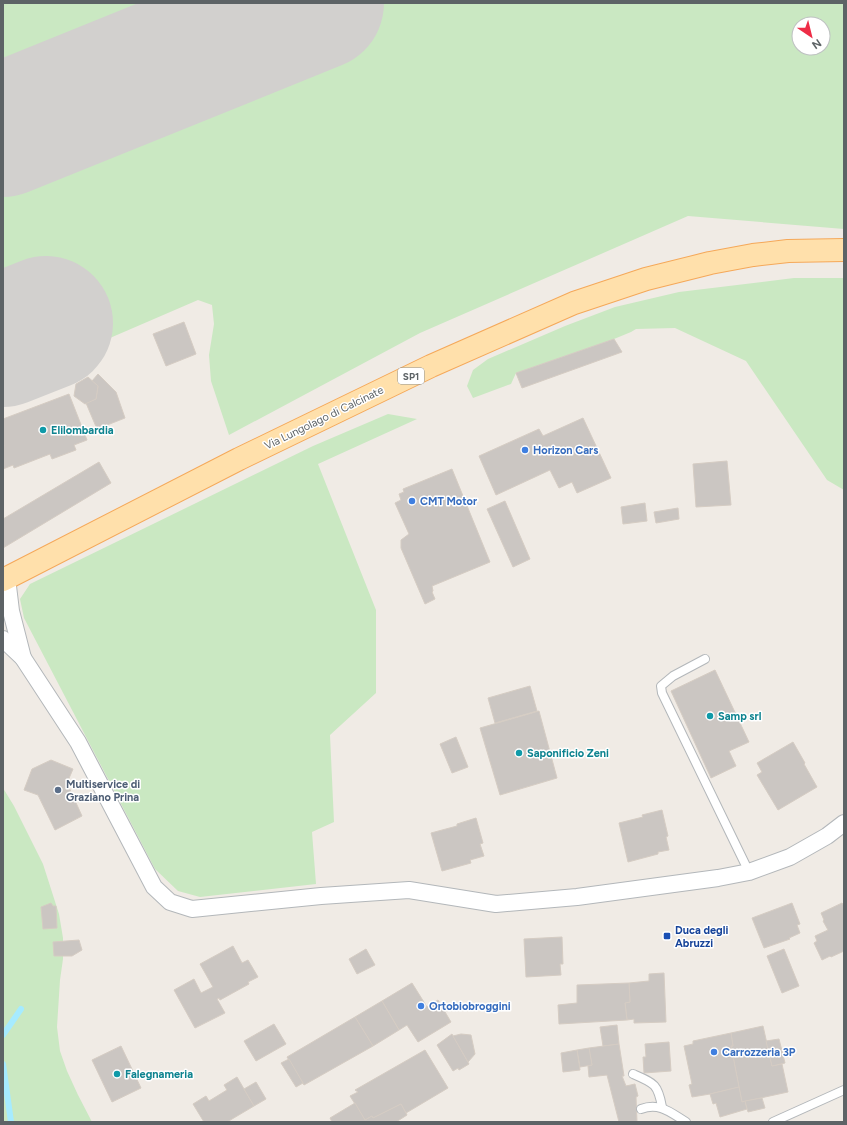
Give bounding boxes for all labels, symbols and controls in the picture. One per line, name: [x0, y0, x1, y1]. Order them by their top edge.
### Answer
north arrow: [791, 16, 831, 56]
text: N: [809, 36, 824, 52]
road number: SP1: [398, 368, 424, 384]
street label: Via Lungolago di Calcinate: [262, 383, 386, 453]
place label: Elilombardia: [51, 424, 114, 437]
marker: Elilombardia: [38, 425, 48, 435]
place label: Horizon Cars: [533, 444, 598, 457]
marker: Horizon Cars: [520, 445, 530, 455]
place label: CMT Motor: [420, 495, 478, 508]
marker: CMT Motor: [407, 496, 417, 506]
place label: Samp srl: [718, 710, 762, 723]
marker: Samp srl: [705, 711, 715, 721]
place label: Saponificio Zeni: [527, 747, 609, 760]
marker: Saponificio Zeni: [514, 748, 524, 758]
place label: Multiservice di Graziano Prina: [66, 778, 140, 804]
marker: Multiservice di Graziano Prina: [53, 785, 63, 795]
place label: Duca degli Abruzzi: [675, 924, 728, 950]
marker: Duca degli Abruzzi: [662, 931, 672, 941]
place label: Ortobiobroggini: [429, 1000, 511, 1013]
marker: Ortobiobroggini: [416, 1001, 426, 1011]
place label: Carrozzeria 3P: [722, 1046, 796, 1059]
marker: Carrozzeria 3P: [709, 1047, 719, 1057]
place label: Falegnameria: [125, 1068, 193, 1081]
marker: Falegnameria: [112, 1069, 122, 1079]

